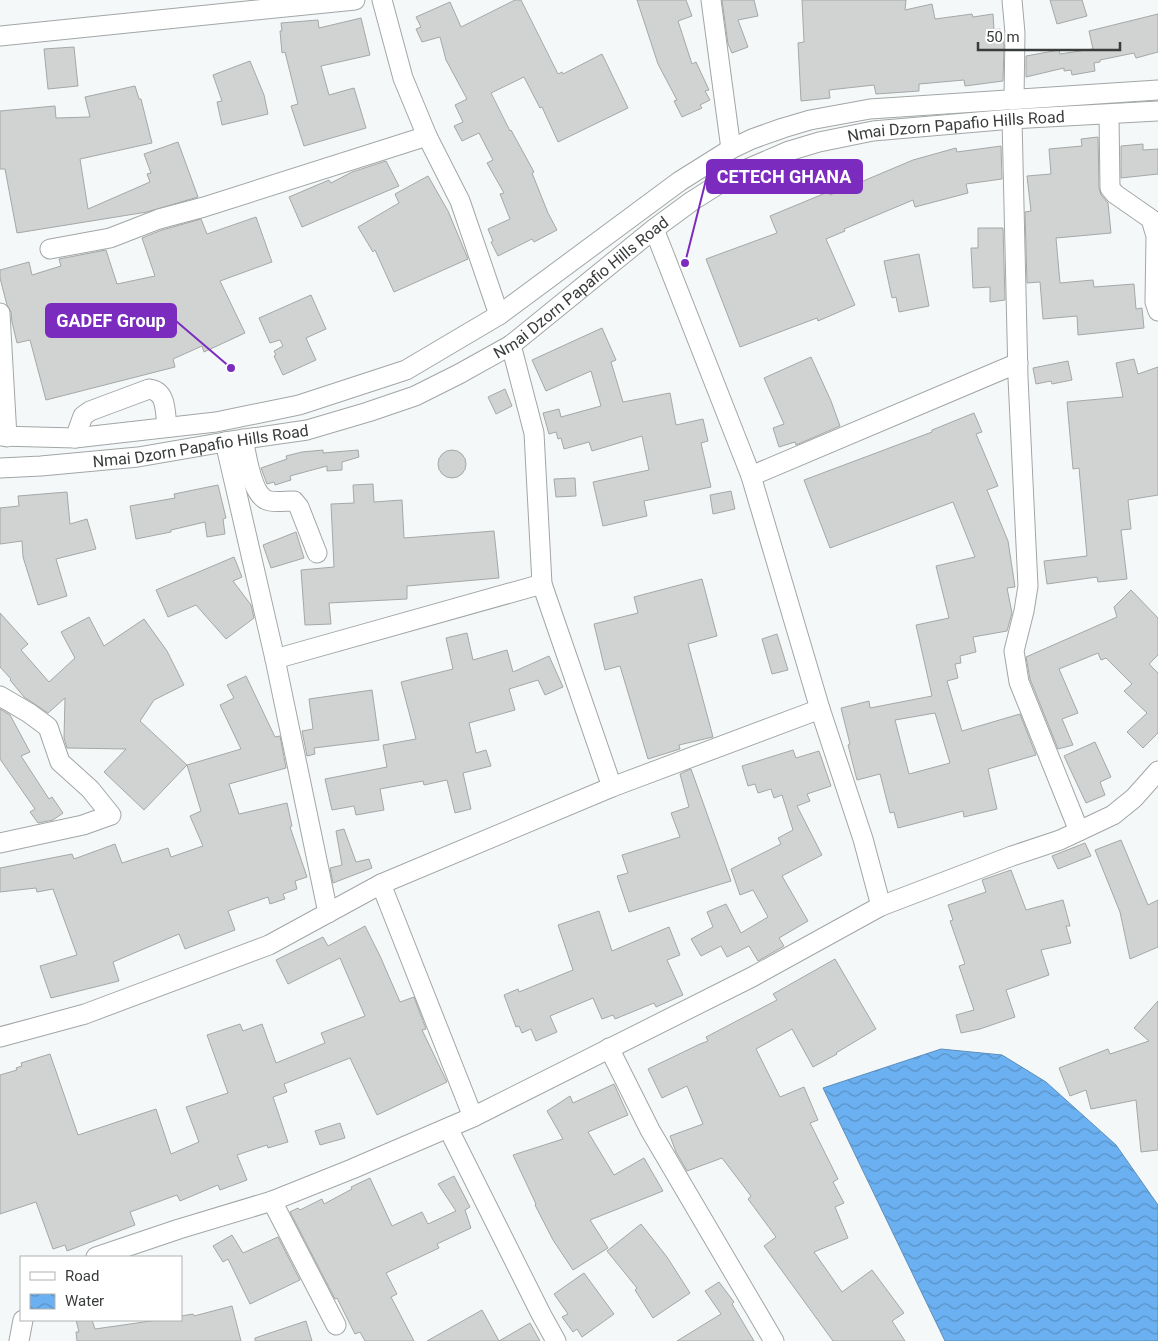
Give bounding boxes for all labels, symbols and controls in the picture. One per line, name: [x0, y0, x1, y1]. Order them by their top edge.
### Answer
scale bar: [978, 20, 1120, 52]
text: 50 m: [986, 28, 1020, 46]
street label: Nmai Dzorn Papafio Hills Road: [846, 107, 1065, 145]
callout: CETECH GHANA: [707, 160, 862, 193]
text: CETECH GHANA: [717, 166, 852, 187]
street label: Nmai Dzorn Papafio Hills Road: [490, 212, 672, 362]
callout: GADEF Group: [46, 304, 176, 337]
text: GADEF Group: [56, 310, 166, 331]
street label: Nmai Dzorn Papafio Hills Road: [92, 420, 310, 471]
legend: [20, 1256, 182, 1321]
text: Road: [65, 1267, 99, 1285]
text: Water: [65, 1292, 104, 1310]

